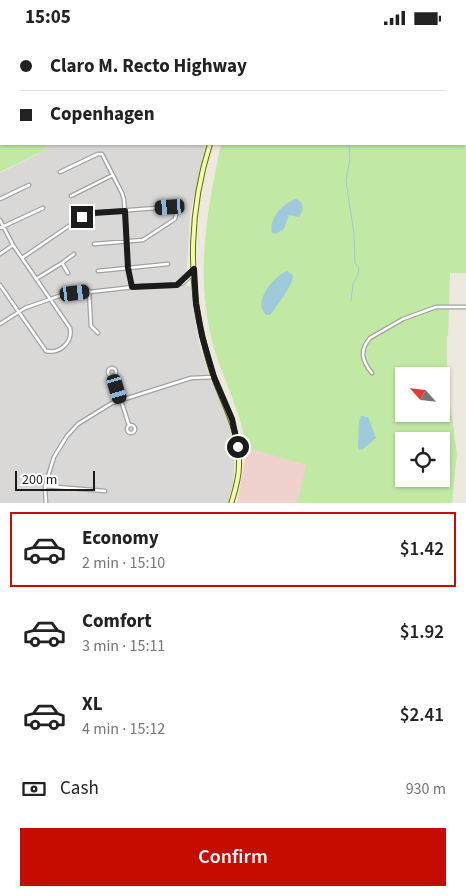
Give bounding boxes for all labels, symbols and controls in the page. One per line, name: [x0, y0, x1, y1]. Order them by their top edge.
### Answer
text: 15:05: [25, 4, 71, 31]
text: Claro M. Recto Highway: [50, 53, 247, 80]
text: Copenhagen: [50, 101, 155, 128]
car: [154, 198, 185, 216]
route end: [71, 206, 93, 228]
car: [59, 284, 90, 302]
north arrow: [395, 367, 450, 423]
map controls: [395, 367, 450, 487]
car: [105, 372, 128, 406]
button: locate: [395, 432, 450, 487]
route start: [227, 436, 249, 458]
scale bar: [15, 468, 95, 492]
text: 200 m: [22, 470, 57, 490]
text: Economy: [82, 525, 159, 552]
icon: car: [22, 527, 67, 572]
text: $1.42: [400, 536, 444, 563]
text: 2 min · 15:10: [82, 552, 165, 574]
text: Comfort: [82, 608, 152, 635]
icon: car: [22, 610, 67, 655]
text: $1.92: [400, 619, 444, 646]
text: 3 min · 15:11: [82, 635, 165, 657]
text: XL: [82, 691, 103, 718]
icon: car: [22, 693, 67, 738]
text: $2.41: [400, 702, 444, 729]
text: 4 min · 15:12: [82, 718, 165, 740]
icon: cash: [20, 775, 48, 803]
text: Cash: [60, 775, 99, 802]
text: 930 m: [406, 778, 446, 800]
button: Confirm: [20, 828, 446, 886]

